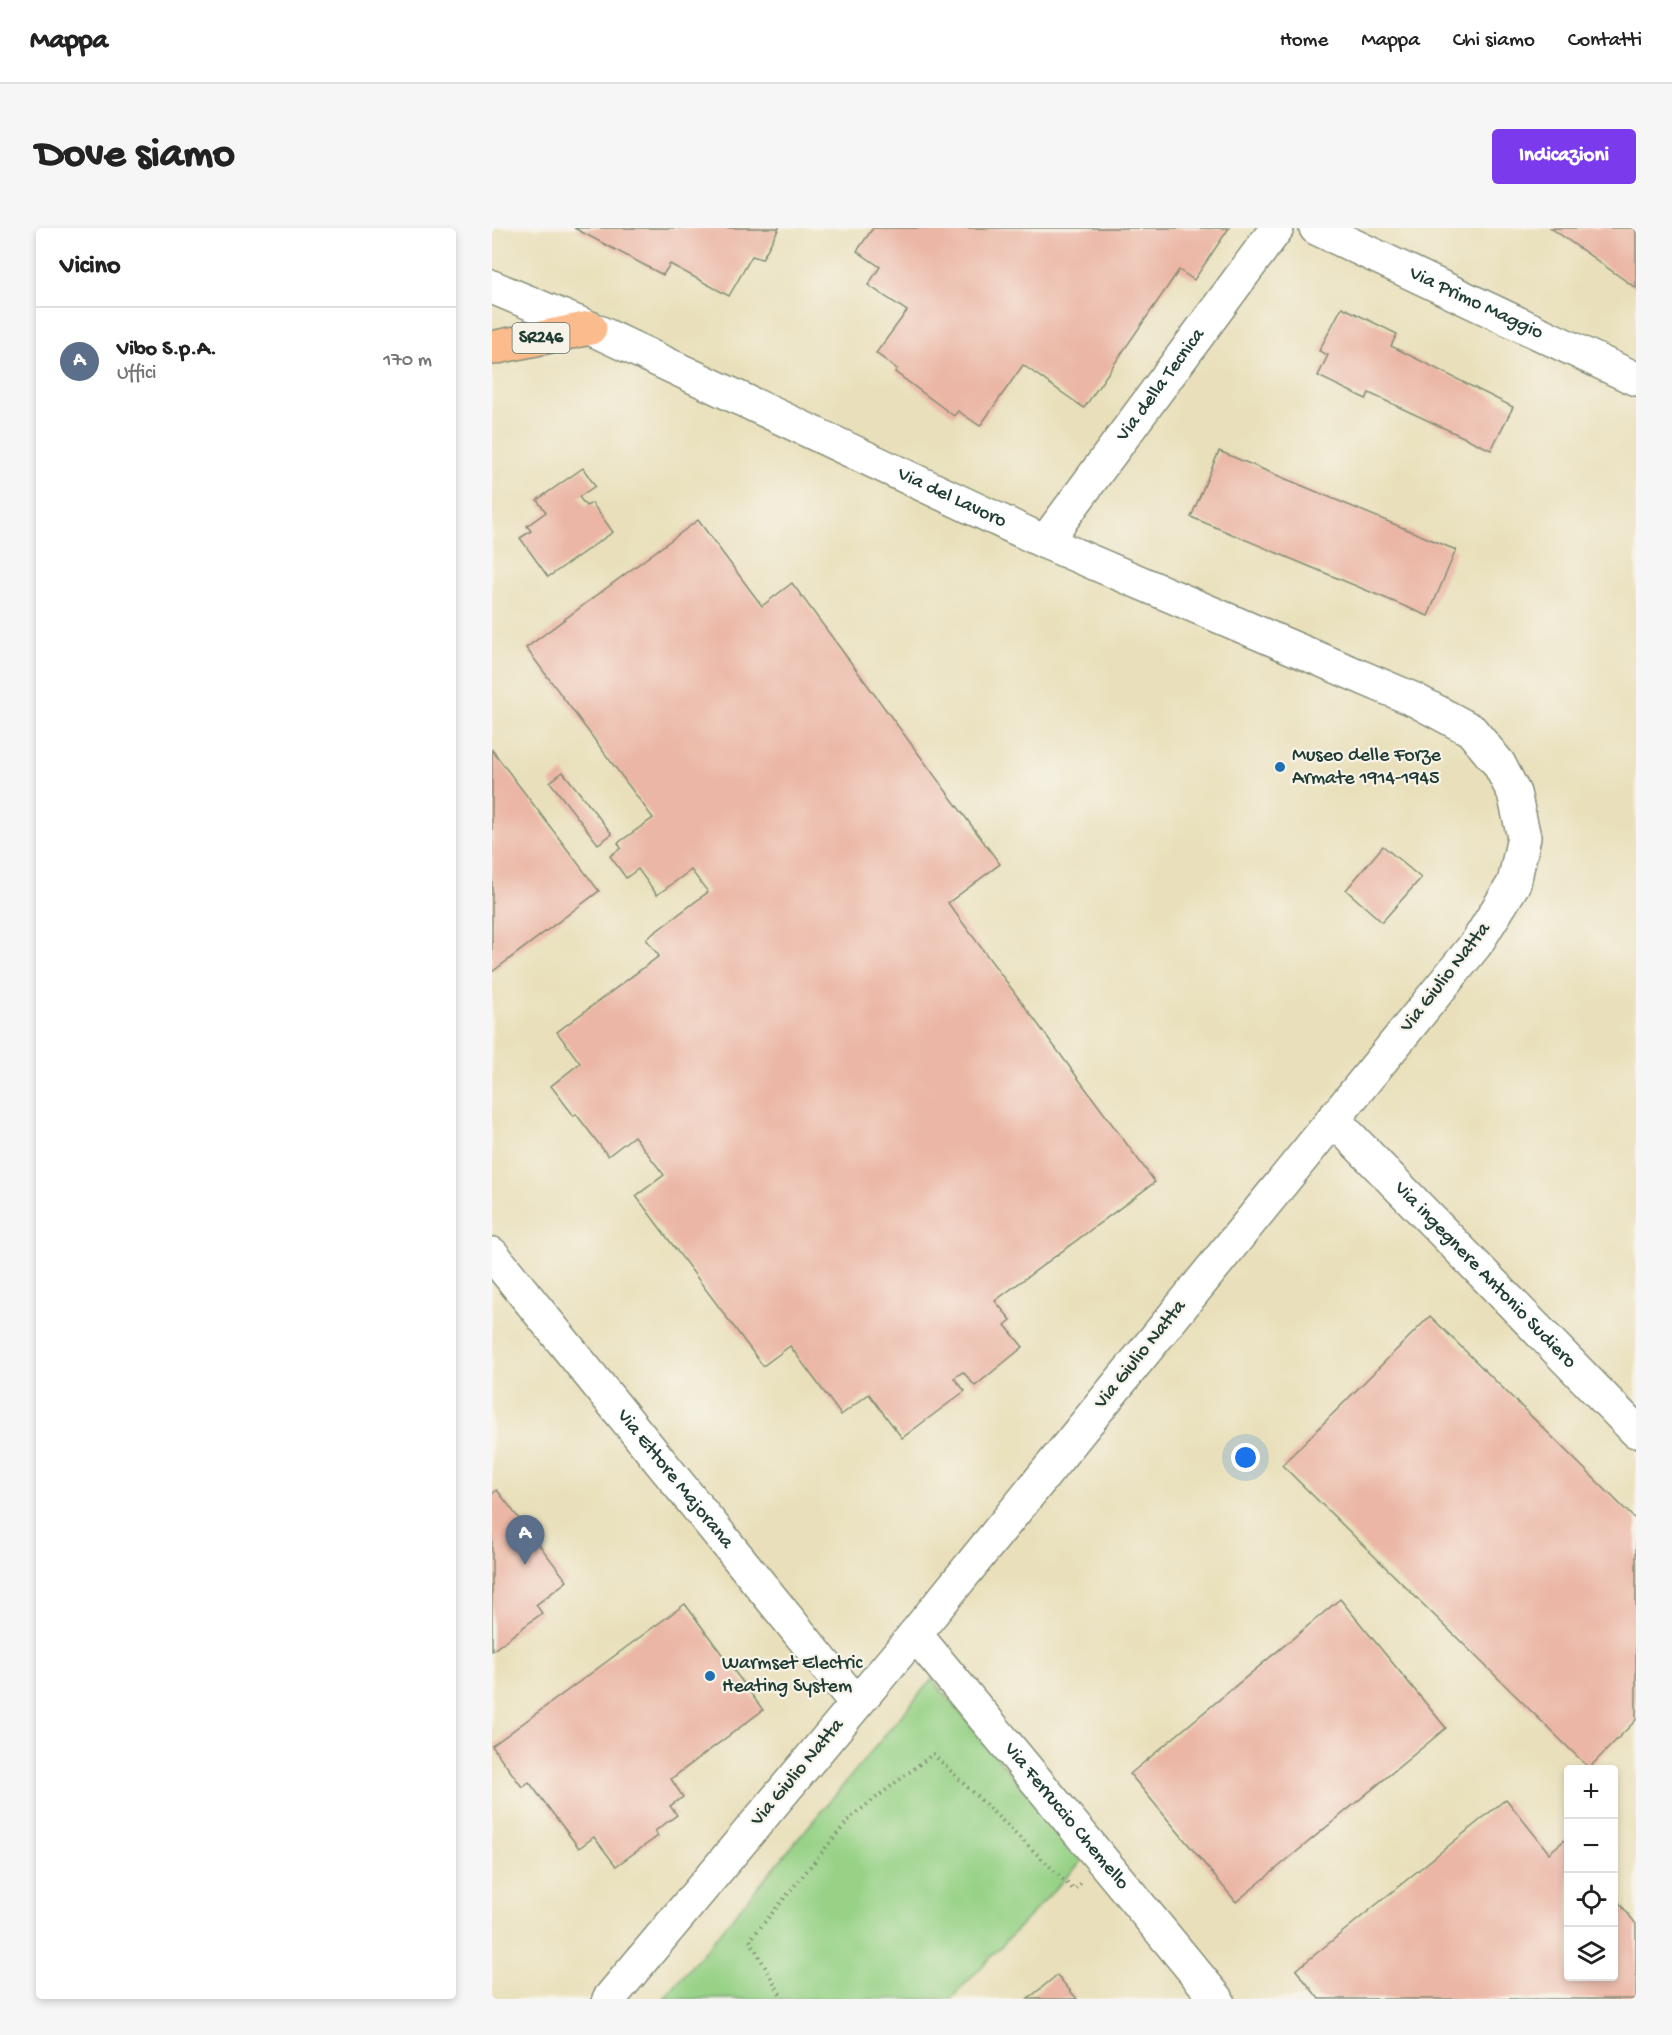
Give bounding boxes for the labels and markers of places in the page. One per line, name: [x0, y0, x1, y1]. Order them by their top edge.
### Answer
place label: Museo delle Forze Armate 1914-1945: [1292, 745, 1441, 791]
marker: Museo delle Forze Armate 1914-1945: [1273, 760, 1287, 774]
pin: A: [506, 1516, 544, 1565]
place label: Warmset Electric Heating System: [722, 1653, 864, 1699]
marker: Warmset Electric Heating System: [703, 1669, 717, 1683]

